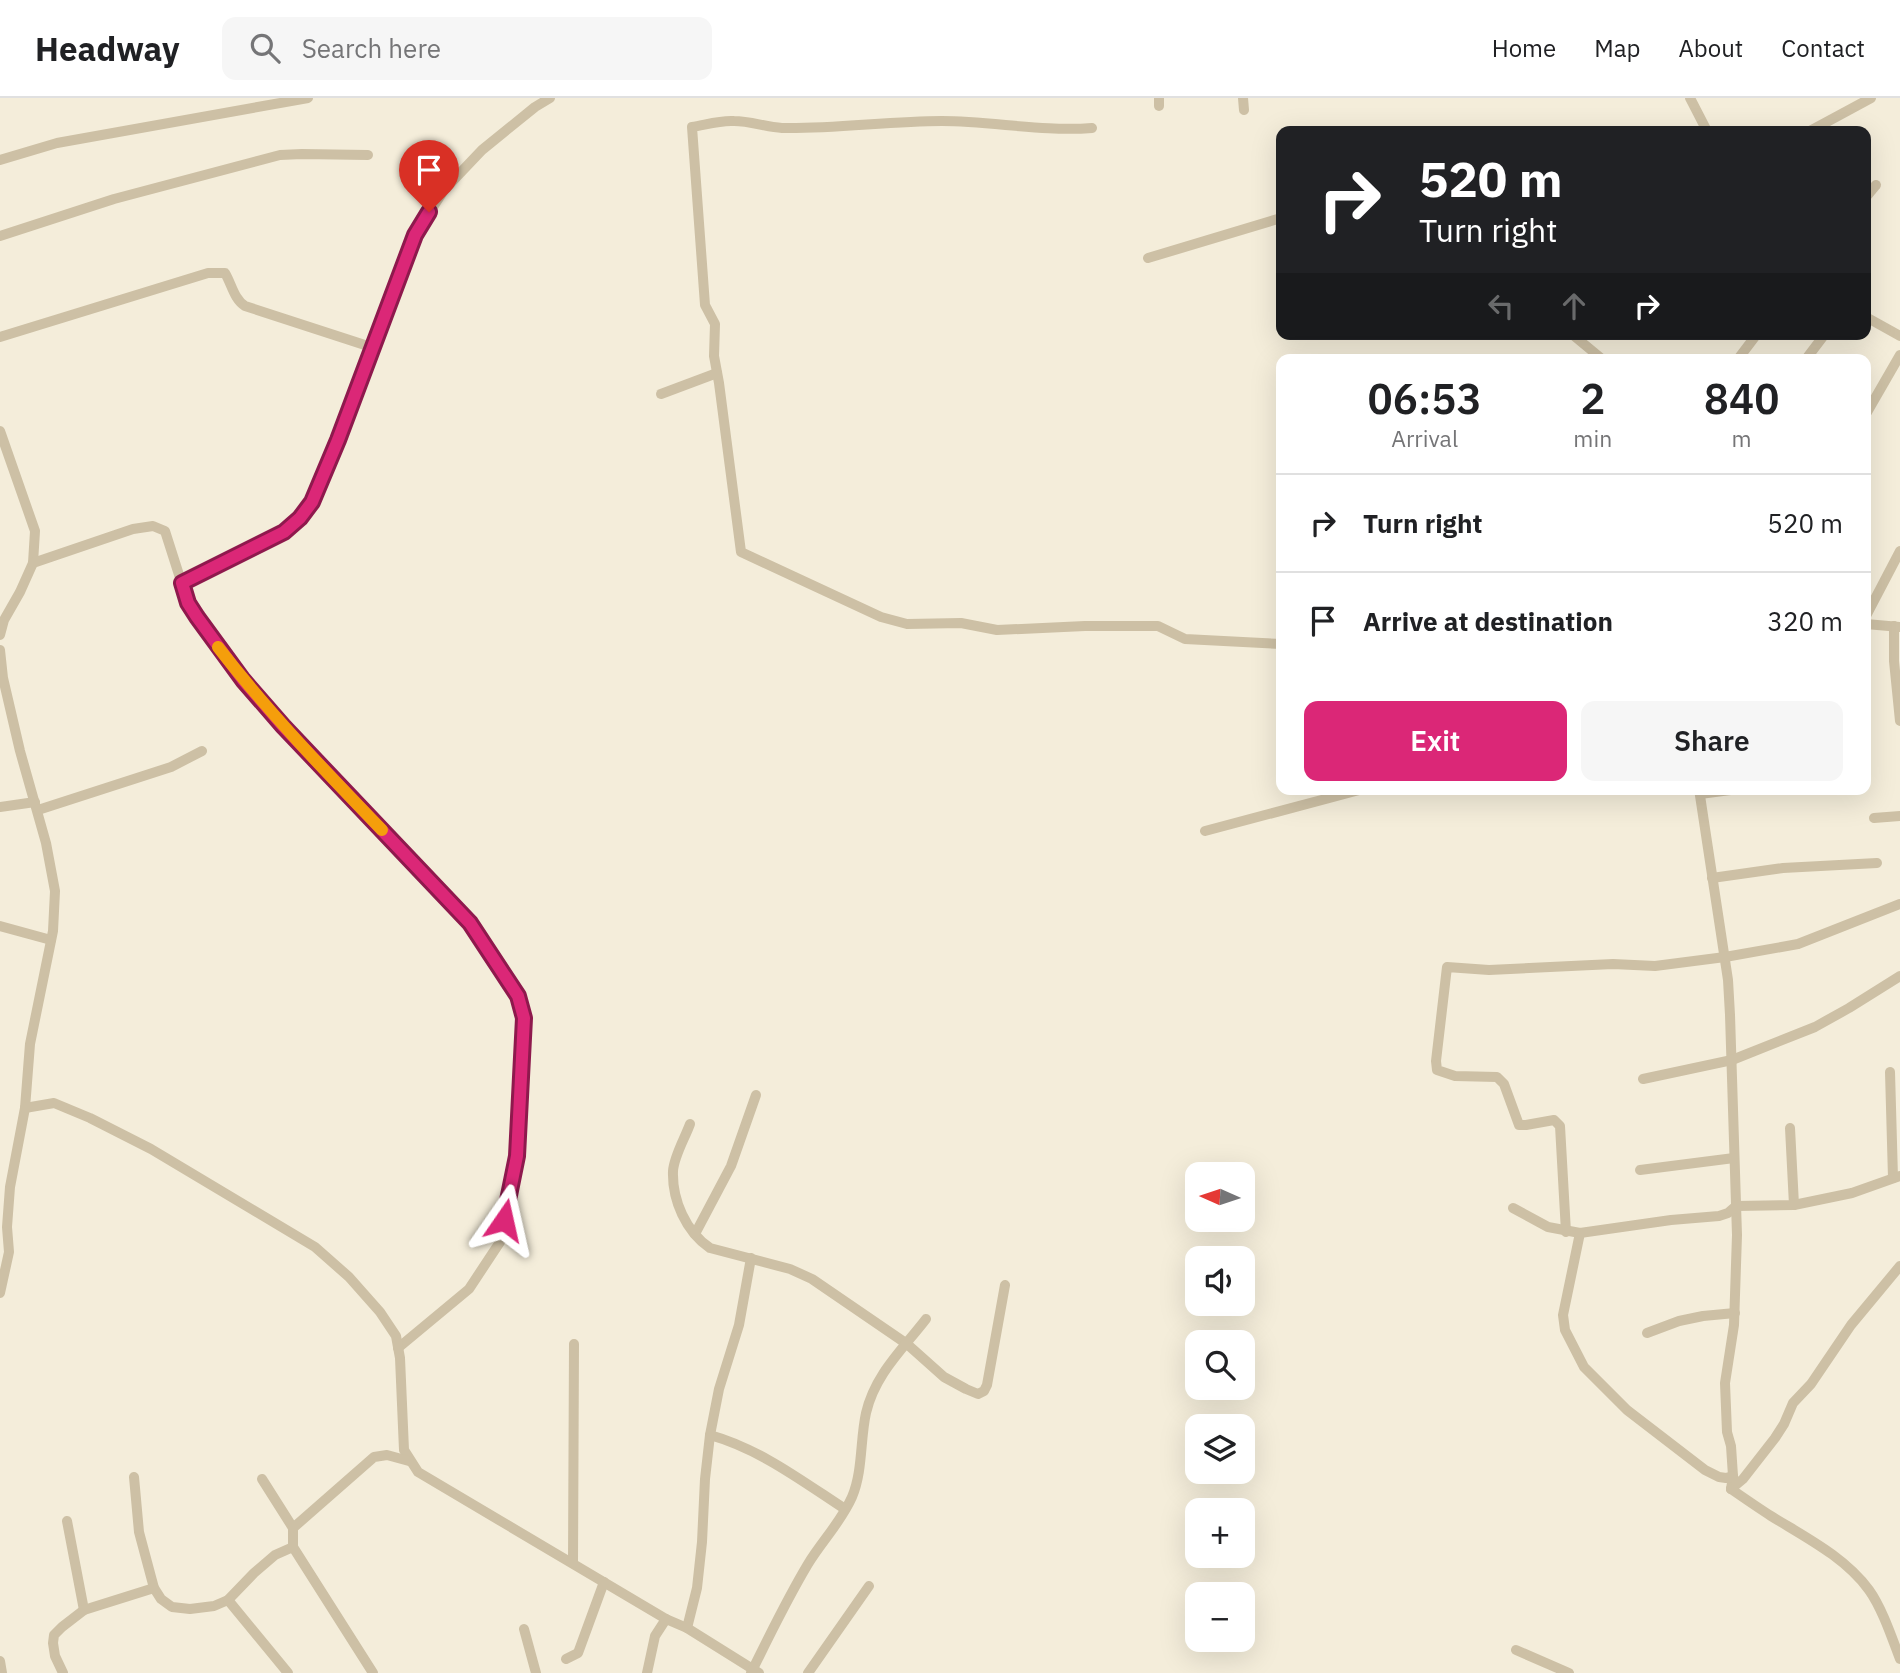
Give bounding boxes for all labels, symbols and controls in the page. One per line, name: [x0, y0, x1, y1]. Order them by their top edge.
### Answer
search box: [222, 17, 712, 80]
text: Headway: [35, 27, 180, 70]
icon: search: [246, 29, 284, 67]
text: Search here: [302, 31, 441, 65]
text: Home: [1492, 32, 1556, 64]
text: Map: [1594, 32, 1640, 64]
text: About: [1678, 32, 1743, 64]
text: Contact: [1781, 32, 1865, 64]
pin: [399, 140, 459, 212]
text: 520 m: [1419, 147, 1563, 210]
icon: arrive: [410, 151, 448, 189]
icon: right: [1304, 154, 1395, 245]
text: Turn right: [1419, 209, 1557, 251]
icon: left: [1482, 287, 1520, 325]
icon: ahead: [1555, 287, 1593, 325]
icon: right: [1628, 287, 1666, 325]
text: 06:53: [1368, 371, 1482, 426]
text: 2: [1580, 371, 1605, 426]
text: 840: [1704, 371, 1779, 426]
text: Arrival: [1391, 423, 1458, 453]
text: min: [1573, 423, 1612, 453]
text: m: [1732, 423, 1752, 453]
icon: right: [1304, 504, 1342, 542]
text: Turn right: [1363, 506, 1482, 540]
text: 520 m: [1767, 506, 1843, 540]
icon: arrive: [1304, 602, 1342, 640]
text: Arrive at destination: [1363, 604, 1613, 638]
text: 320 m: [1767, 604, 1843, 638]
button: Exit: [1304, 701, 1567, 781]
button: Share: [1581, 701, 1843, 781]
north arrow: [1185, 1162, 1255, 1232]
map controls: [1185, 1162, 1255, 1652]
position arrow: [467, 1183, 541, 1257]
button: sound: [1185, 1246, 1255, 1316]
button: search: [1185, 1330, 1255, 1400]
button: layers: [1185, 1414, 1255, 1484]
button: +: [1185, 1498, 1255, 1568]
button: −: [1185, 1582, 1255, 1652]

